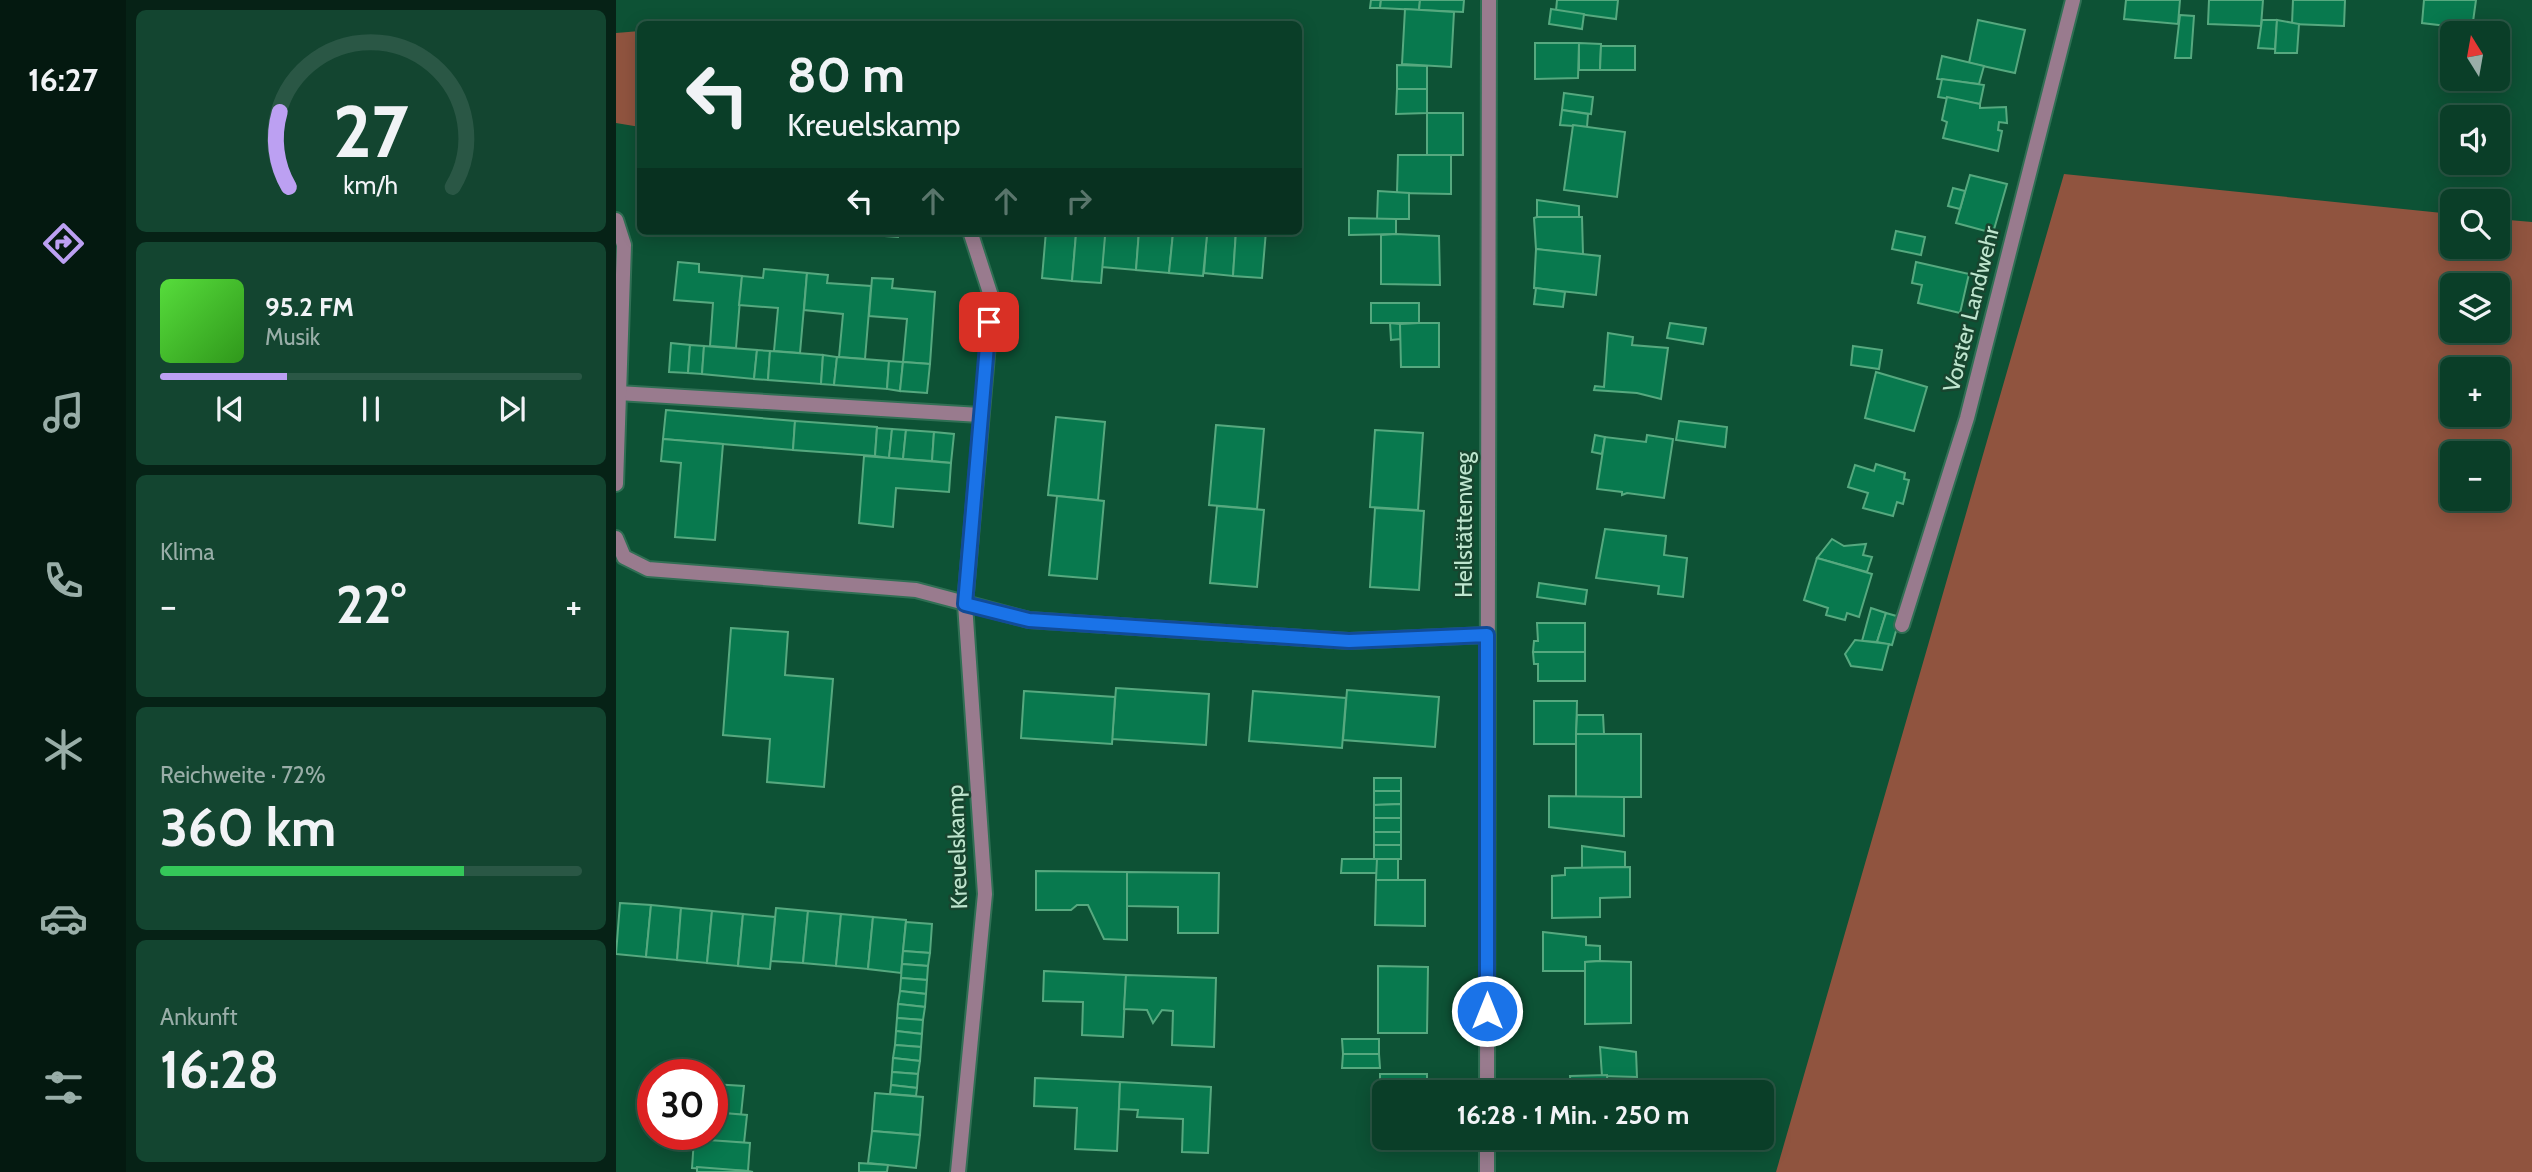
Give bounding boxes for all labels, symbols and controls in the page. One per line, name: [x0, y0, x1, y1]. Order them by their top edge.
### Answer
north arrow: [2440, 21, 2510, 91]
map controls: [2440, 21, 2510, 511]
text: 80 m: [787, 45, 905, 104]
icon: left: [672, 49, 763, 140]
text: 16:27: [28, 60, 98, 99]
text: 27: [333, 88, 409, 176]
text: Kreuelskamp: [787, 105, 961, 144]
button: sound: [2440, 105, 2510, 175]
text: km/h: [344, 170, 398, 200]
icon: left: [841, 182, 879, 220]
icon: ahead: [914, 182, 952, 220]
icon: ahead: [987, 182, 1025, 220]
icon: right: [1060, 182, 1098, 220]
button: search: [2440, 189, 2510, 259]
icon: directions: [39, 219, 88, 268]
street label: Vorster Landwehr: [1937, 222, 2005, 395]
button: layers: [2440, 273, 2510, 343]
text: 95.2 FM: [265, 291, 354, 323]
pin: [959, 292, 1019, 352]
icon: arrive: [970, 303, 1008, 341]
text: Musik: [265, 323, 320, 351]
button: +: [2440, 357, 2510, 427]
icon: music: [39, 388, 88, 437]
icon: previous: [211, 390, 249, 428]
icon: pause: [352, 390, 390, 428]
icon: next: [493, 390, 531, 428]
button: −: [2440, 441, 2510, 511]
street label: Heilstättenweg: [1450, 452, 1478, 598]
text: Klima: [160, 538, 215, 566]
icon: phone: [39, 556, 88, 605]
text: 22°: [336, 573, 406, 636]
text: −: [160, 582, 177, 629]
text: +: [565, 582, 582, 629]
icon: climate: [39, 725, 88, 774]
text: Reichweite · 72%: [160, 761, 326, 789]
street label: Kreuelskamp: [941, 784, 973, 910]
text: 360 km: [160, 796, 336, 859]
icon: car: [39, 894, 88, 943]
position arrow: [1450, 974, 1524, 1048]
text: Ankunft: [160, 1003, 238, 1031]
text: 16:28: [160, 1038, 279, 1101]
speed limit sign: 30: [637, 1059, 728, 1150]
icon: filters: [39, 1063, 88, 1112]
text: 16:28 · 1 Min. · 250 m: [1457, 1099, 1689, 1131]

